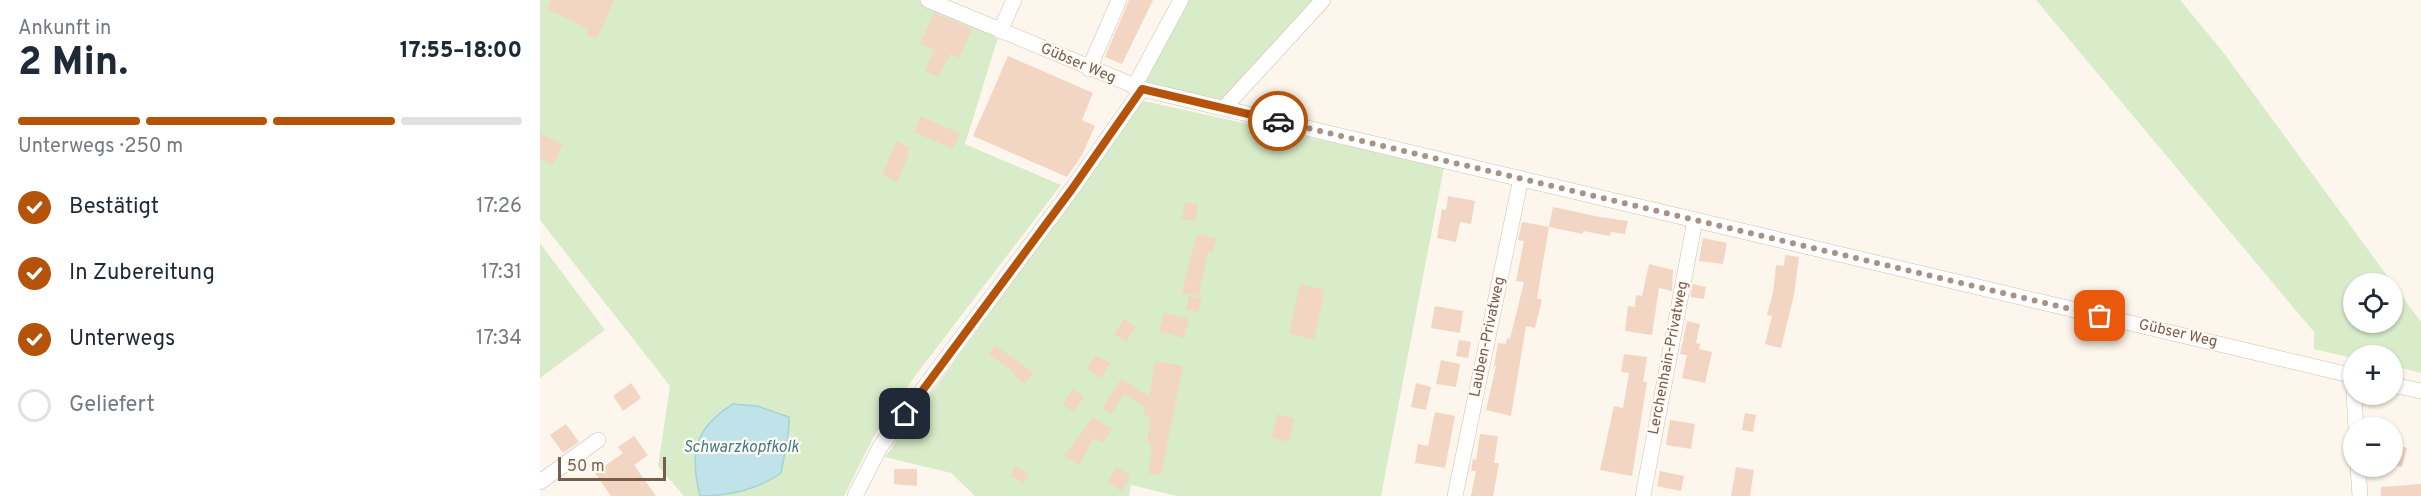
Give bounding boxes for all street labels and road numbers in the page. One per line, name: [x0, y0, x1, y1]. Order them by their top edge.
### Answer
street label: Gübser Weg: [1037, 40, 1119, 88]
street label: Lauben-Privatweg: [1466, 275, 1510, 399]
street label: Lerchenhain-Privatweg: [1645, 280, 1693, 436]
street label: Gübser Weg: [2137, 316, 2219, 352]

